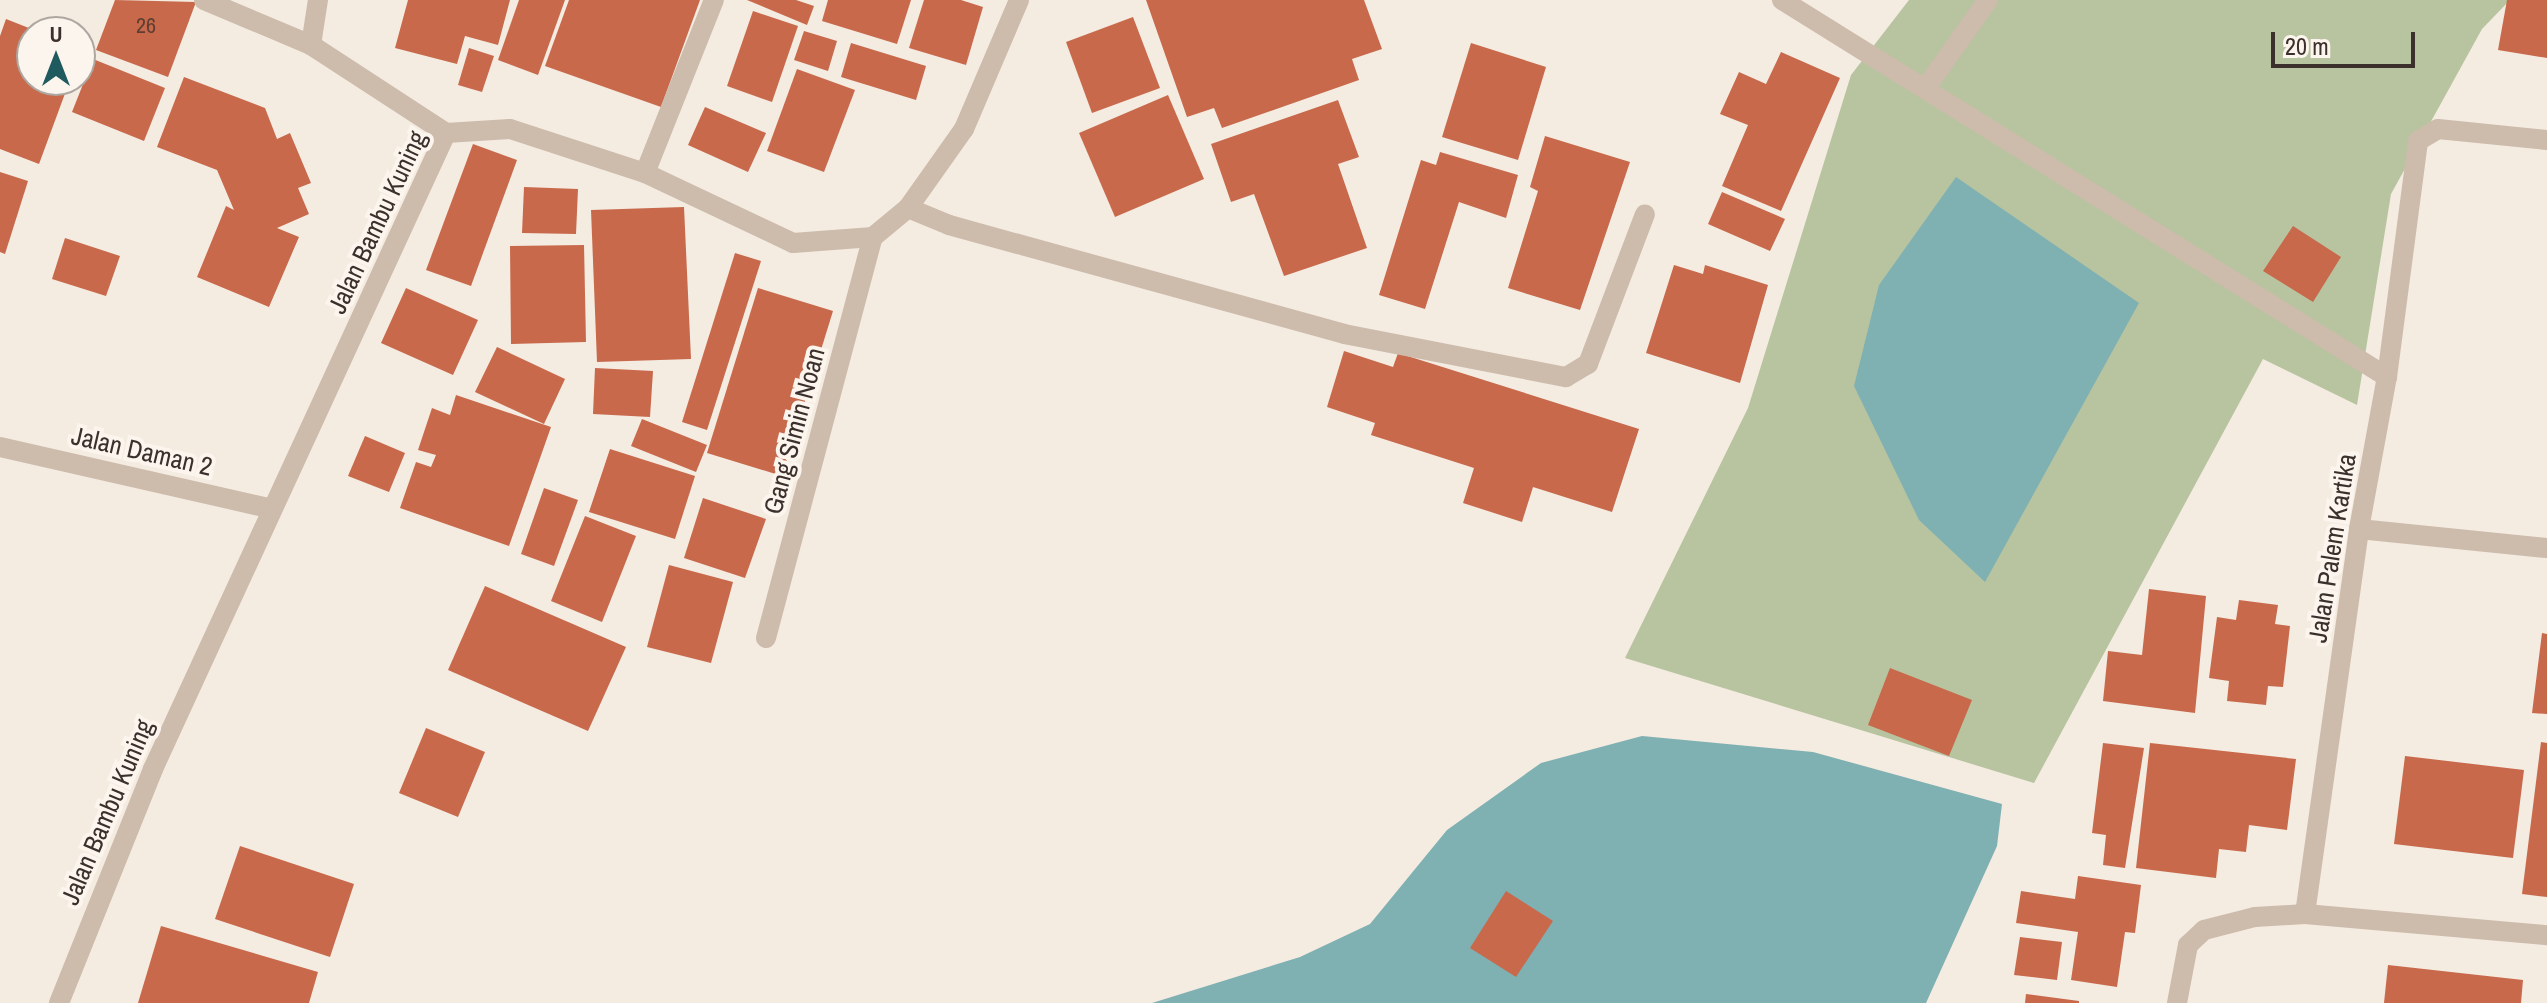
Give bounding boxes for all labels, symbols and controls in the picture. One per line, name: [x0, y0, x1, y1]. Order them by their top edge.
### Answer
house number: 26: [136, 13, 156, 39]
north arrow: [16, 16, 96, 96]
scale bar: [2275, 16, 2419, 66]
text: U: [49, 19, 63, 49]
text: 20 m: [2285, 30, 2329, 62]
street label: Jalan Bambu Kuning: [321, 126, 433, 318]
street label: Gang Simin Noan: [757, 345, 831, 517]
street label: Jalan Daman 2: [69, 420, 215, 482]
street label: Jalan Palem Kartika: [2302, 451, 2362, 645]
street label: Jalan Bambu Kuning: [54, 715, 160, 909]

